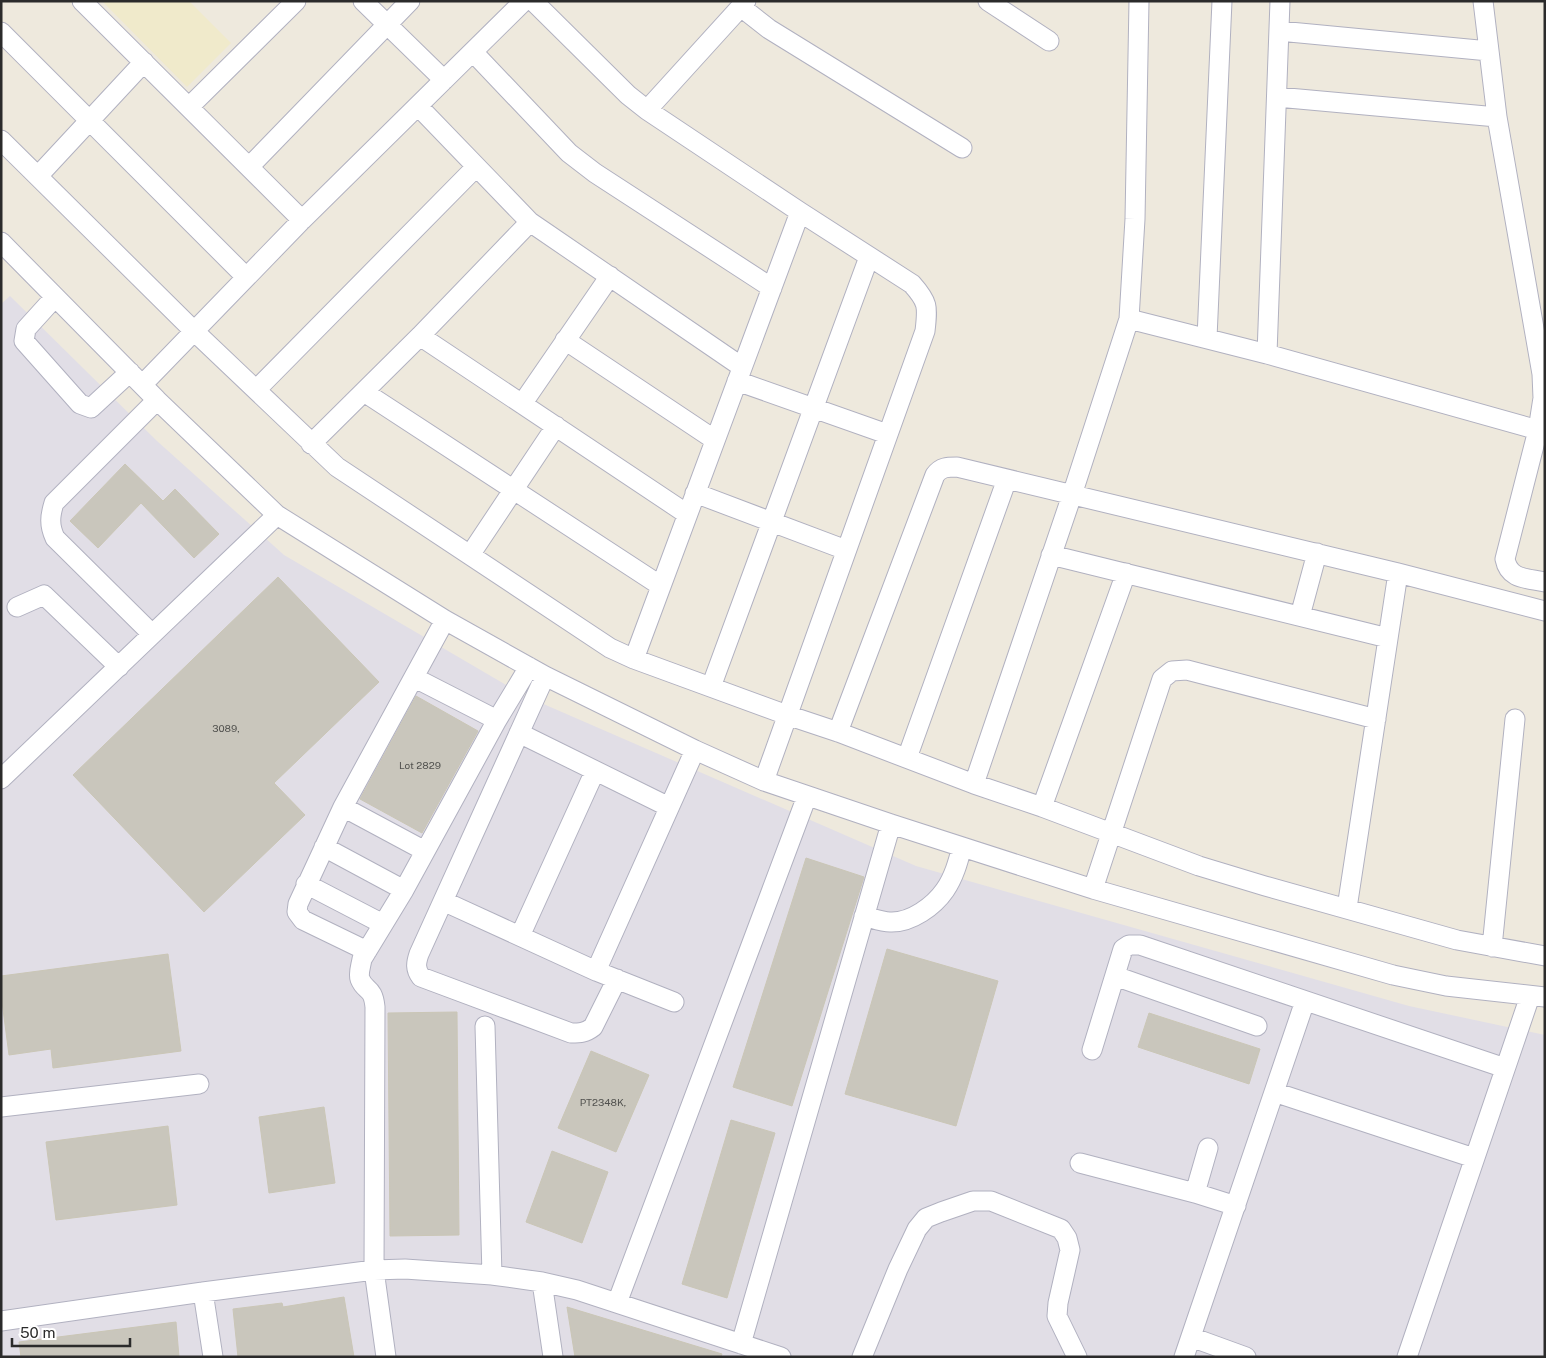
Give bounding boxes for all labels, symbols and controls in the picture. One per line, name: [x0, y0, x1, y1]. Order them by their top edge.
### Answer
house number: 3089,: [212, 722, 240, 734]
house number: Lot 2829: [399, 759, 441, 771]
house number: PT2348K,: [580, 1096, 626, 1108]
scale bar: [12, 1316, 130, 1348]
text: 50 m: [20, 1324, 55, 1341]

